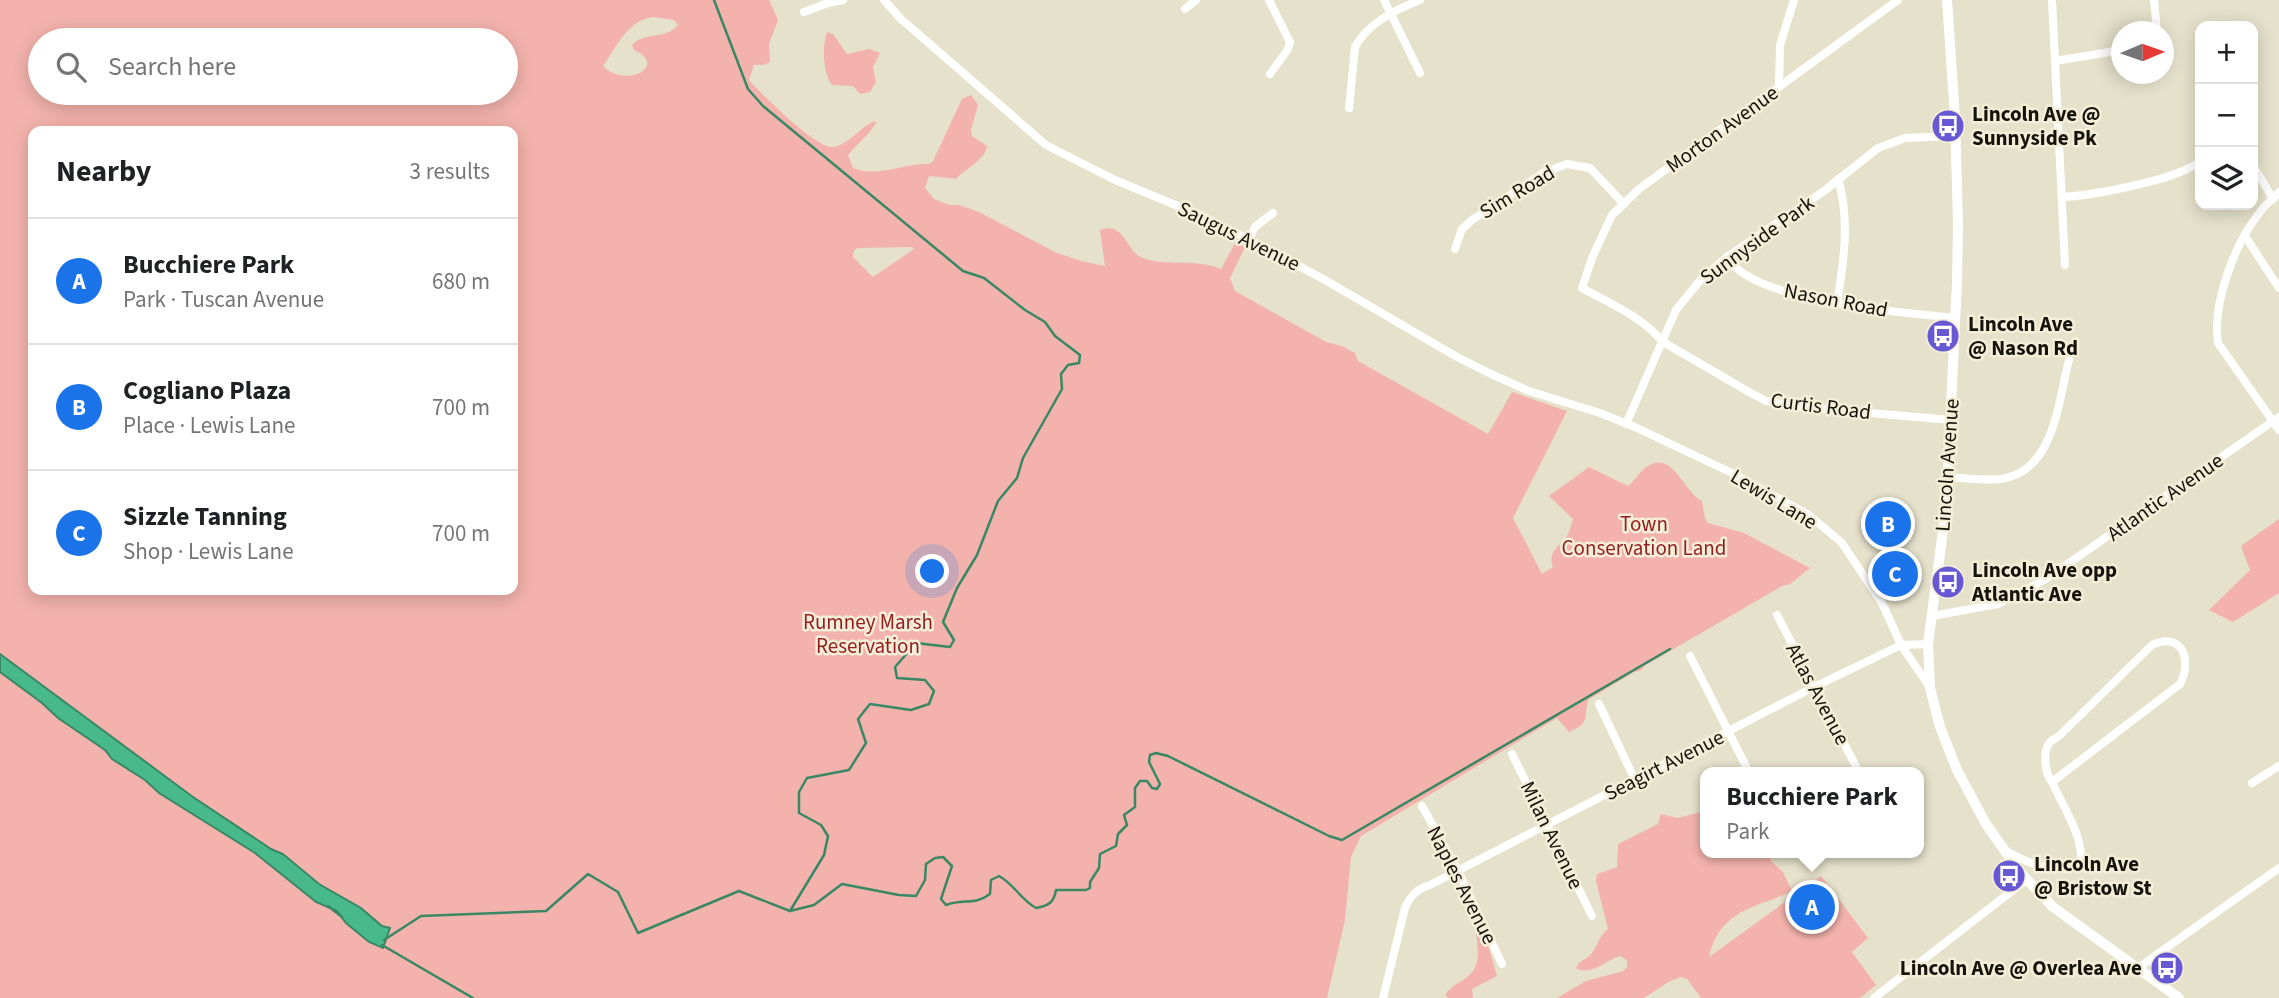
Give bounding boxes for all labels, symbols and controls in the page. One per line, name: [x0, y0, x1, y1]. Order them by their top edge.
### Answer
north arrow: [2111, 21, 2174, 84]
map controls: [2195, 21, 2258, 210]
button: +: [2195, 21, 2258, 84]
search box: [28, 28, 518, 105]
icon: search: [52, 48, 90, 86]
text: Search here: [108, 48, 236, 85]
street label: Morton Avenue: [1660, 78, 1784, 180]
button: −: [2195, 84, 2258, 147]
place label: Lincoln Ave @ Sunnyside Pk: [1972, 99, 2100, 153]
bus stop icon: Lincoln Ave @ Sunnyside Pk: [1929, 107, 1967, 145]
button: layers: [2195, 147, 2258, 210]
text: Nearby: [56, 150, 151, 193]
text: 3 results: [410, 155, 490, 188]
street label: Sim Road: [1474, 158, 1560, 226]
street label: Sunnyside Park: [1694, 188, 1821, 292]
street label: Saugus Avenue: [1173, 193, 1305, 279]
text: Bucchiere Park: [123, 246, 294, 283]
text: A: [72, 265, 86, 298]
text: 680 m: [432, 265, 490, 298]
street label: Nason Road: [1782, 275, 1890, 325]
text: Park · Tuscan Avenue: [123, 283, 324, 316]
place label: Lincoln Ave @ Nason Rd: [1968, 309, 2078, 363]
bus stop icon: Lincoln Ave @ Nason Rd: [1924, 317, 1962, 355]
text: Cogliano Plaza: [123, 372, 291, 409]
street label: Curtis Road: [1769, 385, 1873, 427]
text: B: [72, 391, 86, 424]
text: 700 m: [432, 391, 490, 424]
street label: Lincoln Avenue: [1927, 398, 1967, 532]
text: Place · Lewis Lane: [123, 409, 295, 442]
street label: Atlantic Avenue: [2101, 446, 2229, 548]
street label: Lewis Lane: [1725, 461, 1823, 537]
text: Sizzle Tanning: [123, 498, 287, 535]
pin: B: [1865, 498, 1911, 550]
park label: Town Conservation Land: [1562, 509, 1726, 563]
text: C: [72, 517, 86, 550]
text: 700 m: [432, 517, 490, 550]
text: Shop · Lewis Lane: [123, 535, 294, 568]
pin: C: [1872, 548, 1918, 600]
your location: [915, 554, 949, 588]
place label: Lincoln Ave opp Atlantic Ave: [1971, 555, 2117, 609]
bus stop icon: Lincoln Ave opp Atlantic Ave: [1929, 563, 1967, 601]
park label: Rumney Marsh Reservation: [803, 607, 933, 661]
street label: Atlas Avenue: [1778, 638, 1858, 750]
street label: Seagirt Avenue: [1599, 722, 1729, 808]
popup: [1700, 767, 1924, 858]
street label: Milan Avenue: [1513, 776, 1591, 894]
text: Bucchiere Park: [1726, 778, 1898, 815]
text: Park: [1726, 815, 1769, 848]
street label: Naples Avenue: [1419, 821, 1505, 949]
place label: Lincoln Ave @ Bristow St: [2034, 849, 2152, 903]
bus stop icon: Lincoln Ave @ Bristow St: [1990, 857, 2028, 895]
pin: A: [1789, 881, 1835, 933]
bus stop icon: Lincoln Ave @ Overlea Ave: [2148, 949, 2186, 987]
place label: Lincoln Ave @ Overlea Ave: [1900, 953, 2142, 983]

